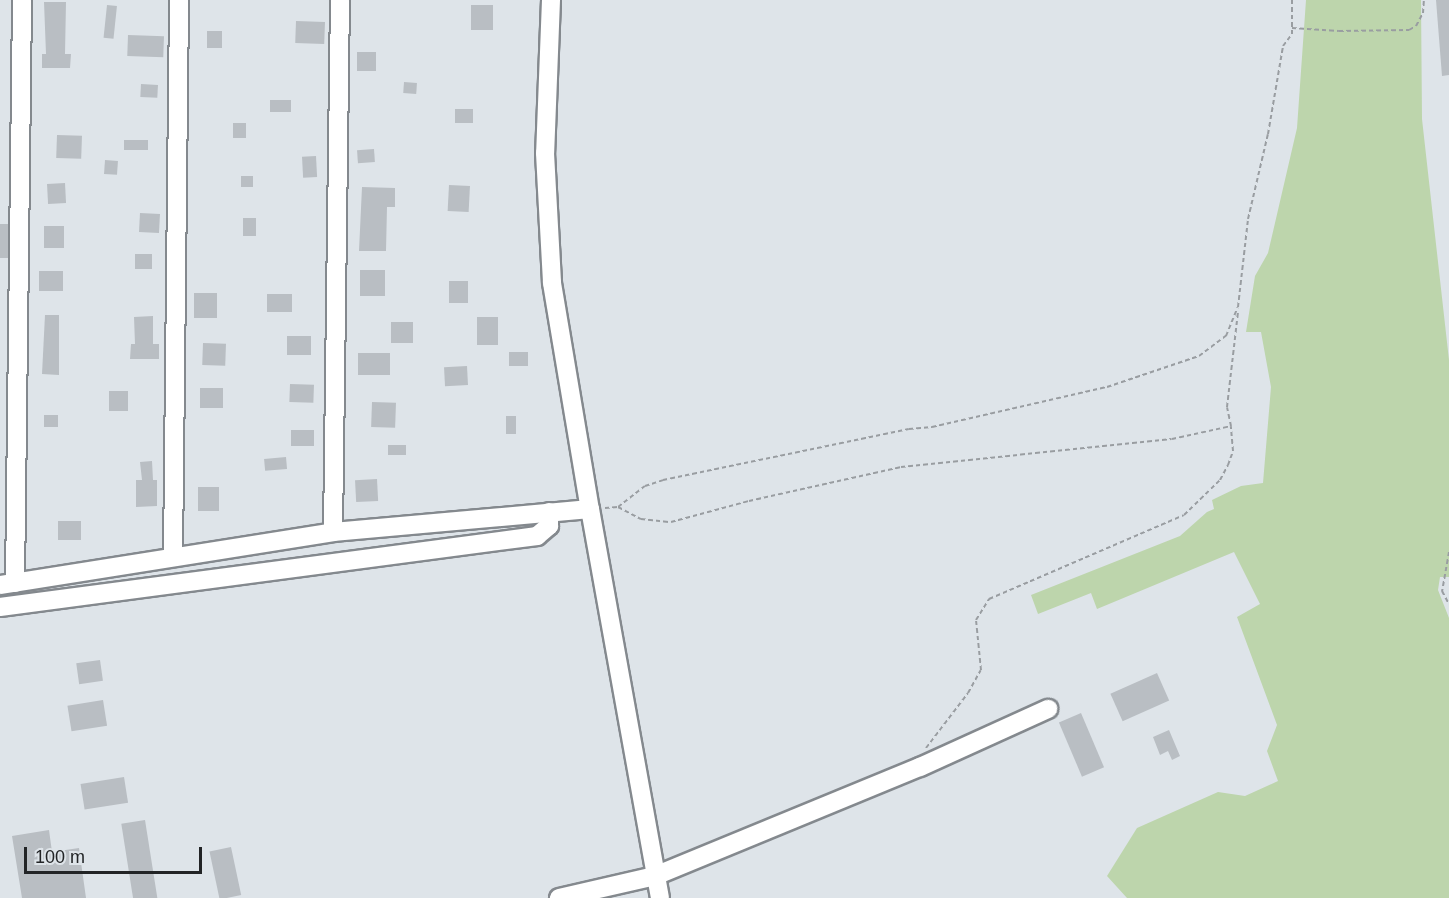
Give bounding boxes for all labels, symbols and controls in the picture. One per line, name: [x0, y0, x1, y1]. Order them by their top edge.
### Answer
scale bar: [27, 835, 206, 873]
text: 100 m: [35, 847, 85, 867]

